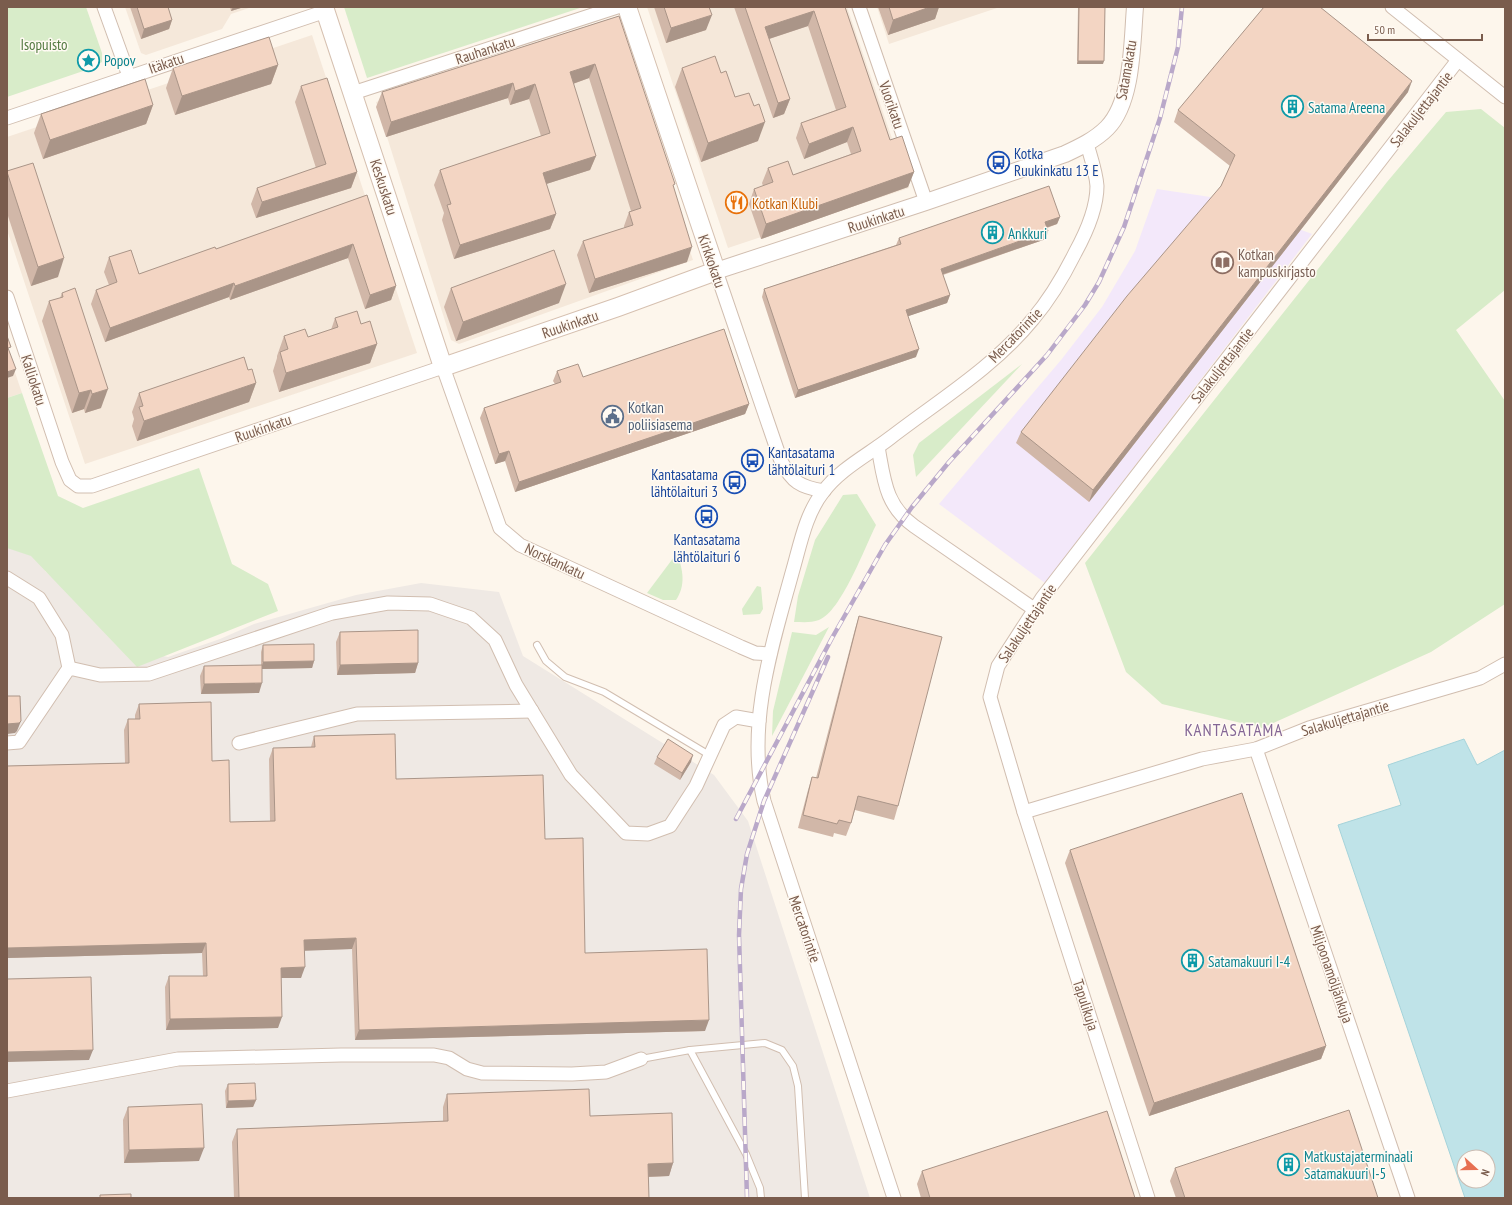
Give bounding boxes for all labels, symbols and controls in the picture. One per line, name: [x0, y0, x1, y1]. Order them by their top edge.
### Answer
scale bar: [1368, 16, 1482, 42]
text: 50 m: [1374, 22, 1395, 37]
street label: Rauhankatu: [453, 31, 517, 69]
park label: Isopuisto: [21, 35, 67, 54]
street label: Satamakatu: [1111, 38, 1141, 102]
place icon: Popov: [76, 47, 102, 73]
street label: Itäkatu: [146, 48, 186, 78]
place label: Popov: [104, 51, 136, 70]
street label: Salakuljettajantie: [1386, 67, 1456, 151]
street label: Vuorikatu: [875, 78, 909, 131]
building icon: Satama Areena: [1279, 94, 1305, 120]
place label: Satama Areena: [1308, 98, 1385, 117]
place label: Kotka Ruukinkatu 13 E: [1014, 144, 1099, 180]
bus stop icon: Kotka Ruukinkatu 13 E: [986, 149, 1012, 175]
street label: Keskuskatu: [366, 157, 402, 217]
restaurant icon: Kotkan Klubi: [723, 190, 749, 216]
place label: Kotkan Klubi: [752, 194, 818, 213]
street label: Ruukinkatu: [845, 201, 907, 237]
building icon: Ankkuri: [979, 220, 1005, 246]
place label: Ankkuri: [1008, 224, 1047, 243]
street label: Kirkkokatu: [694, 232, 730, 290]
place label: Kotkan kampuskirjasto: [1238, 245, 1316, 281]
library icon: Kotkan kampuskirjasto: [1209, 250, 1235, 276]
street label: Mercatorintie: [984, 304, 1046, 366]
street label: Ruukinkatu: [539, 306, 601, 342]
street label: Salakuljettajantie: [1187, 323, 1257, 407]
street label: Kalliokatu: [17, 352, 51, 408]
place label: Kotkan poliisiasema: [628, 398, 692, 434]
public building icon: Kotkan poliisiasema: [600, 403, 626, 429]
street label: Ruukinkatu: [232, 410, 294, 446]
place label: Kantasatama lähtölaituri 1: [768, 443, 835, 479]
bus stop icon: Kantasatama lähtölaituri 1: [740, 448, 766, 474]
place label: Kantasatama lähtölaituri 3: [651, 465, 718, 501]
bus stop icon: Kantasatama lähtölaituri 3: [721, 470, 747, 496]
bus stop icon: Kantasatama lähtölaituri 6: [694, 503, 720, 529]
place label: Kantasatama lähtölaituri 6: [673, 530, 741, 566]
street label: Norskankatu: [522, 539, 588, 583]
street label: Salakuljettajantie: [994, 580, 1060, 666]
street label: Salakuljettajantie: [1299, 696, 1391, 740]
district label: KANTASATAMA: [1185, 719, 1283, 741]
street label: Mercatorintie: [785, 893, 825, 965]
street label: Miljoonamöljänkuja: [1306, 923, 1358, 1025]
building icon: Satamakuuri I-4: [1180, 948, 1206, 974]
place label: Satamakuuri I-4: [1208, 952, 1291, 971]
street label: Tapulikuja: [1069, 977, 1103, 1033]
place label: Matkustajaterminaali Satamakuuri I-5: [1304, 1147, 1413, 1183]
north arrow: [1456, 1149, 1496, 1189]
building icon: Matkustajaterminaali Satamakuuri I-5: [1275, 1152, 1301, 1178]
text: N: [1478, 1167, 1493, 1178]

